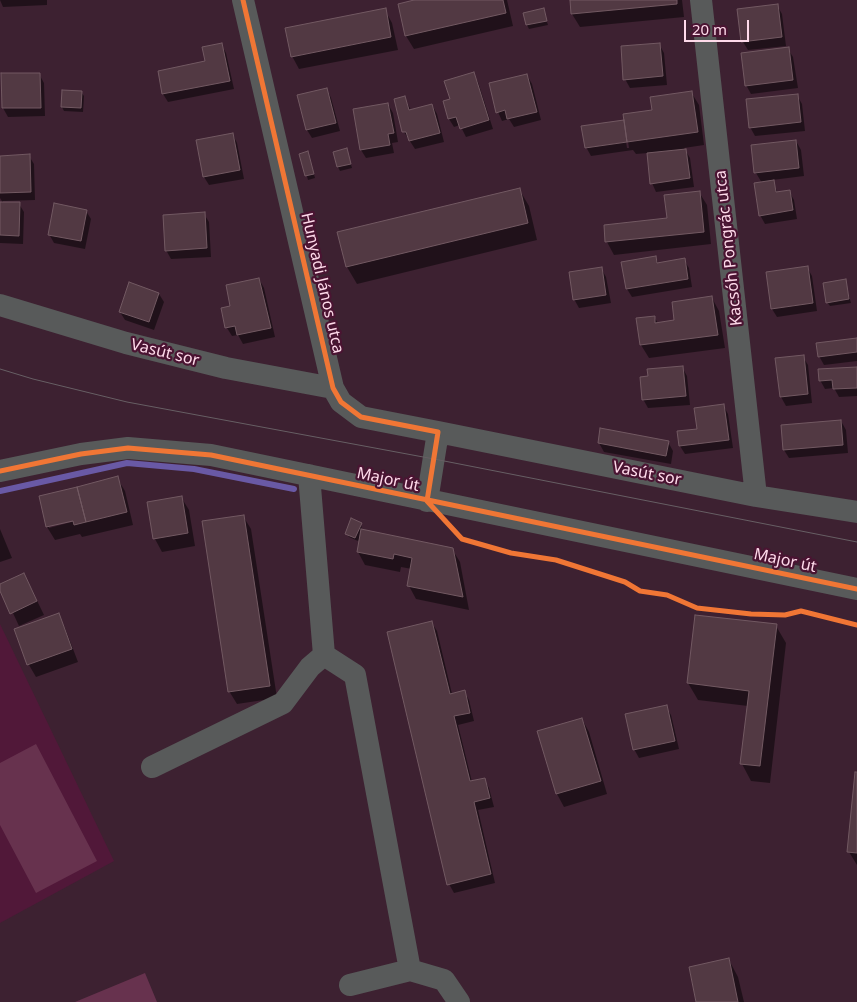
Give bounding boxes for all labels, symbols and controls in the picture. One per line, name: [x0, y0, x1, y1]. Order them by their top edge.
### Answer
scale bar: [687, 10, 752, 42]
text: 20 m: [692, 19, 727, 39]
street label: Kacsóh Pongrác utca: [711, 169, 747, 327]
street label: Hunyadi János utca: [296, 211, 348, 355]
street label: Vasút sor: [129, 335, 201, 371]
street label: Vasút sor: [611, 458, 683, 490]
street label: Major út: [355, 464, 421, 496]
street label: Major út: [752, 545, 818, 577]

